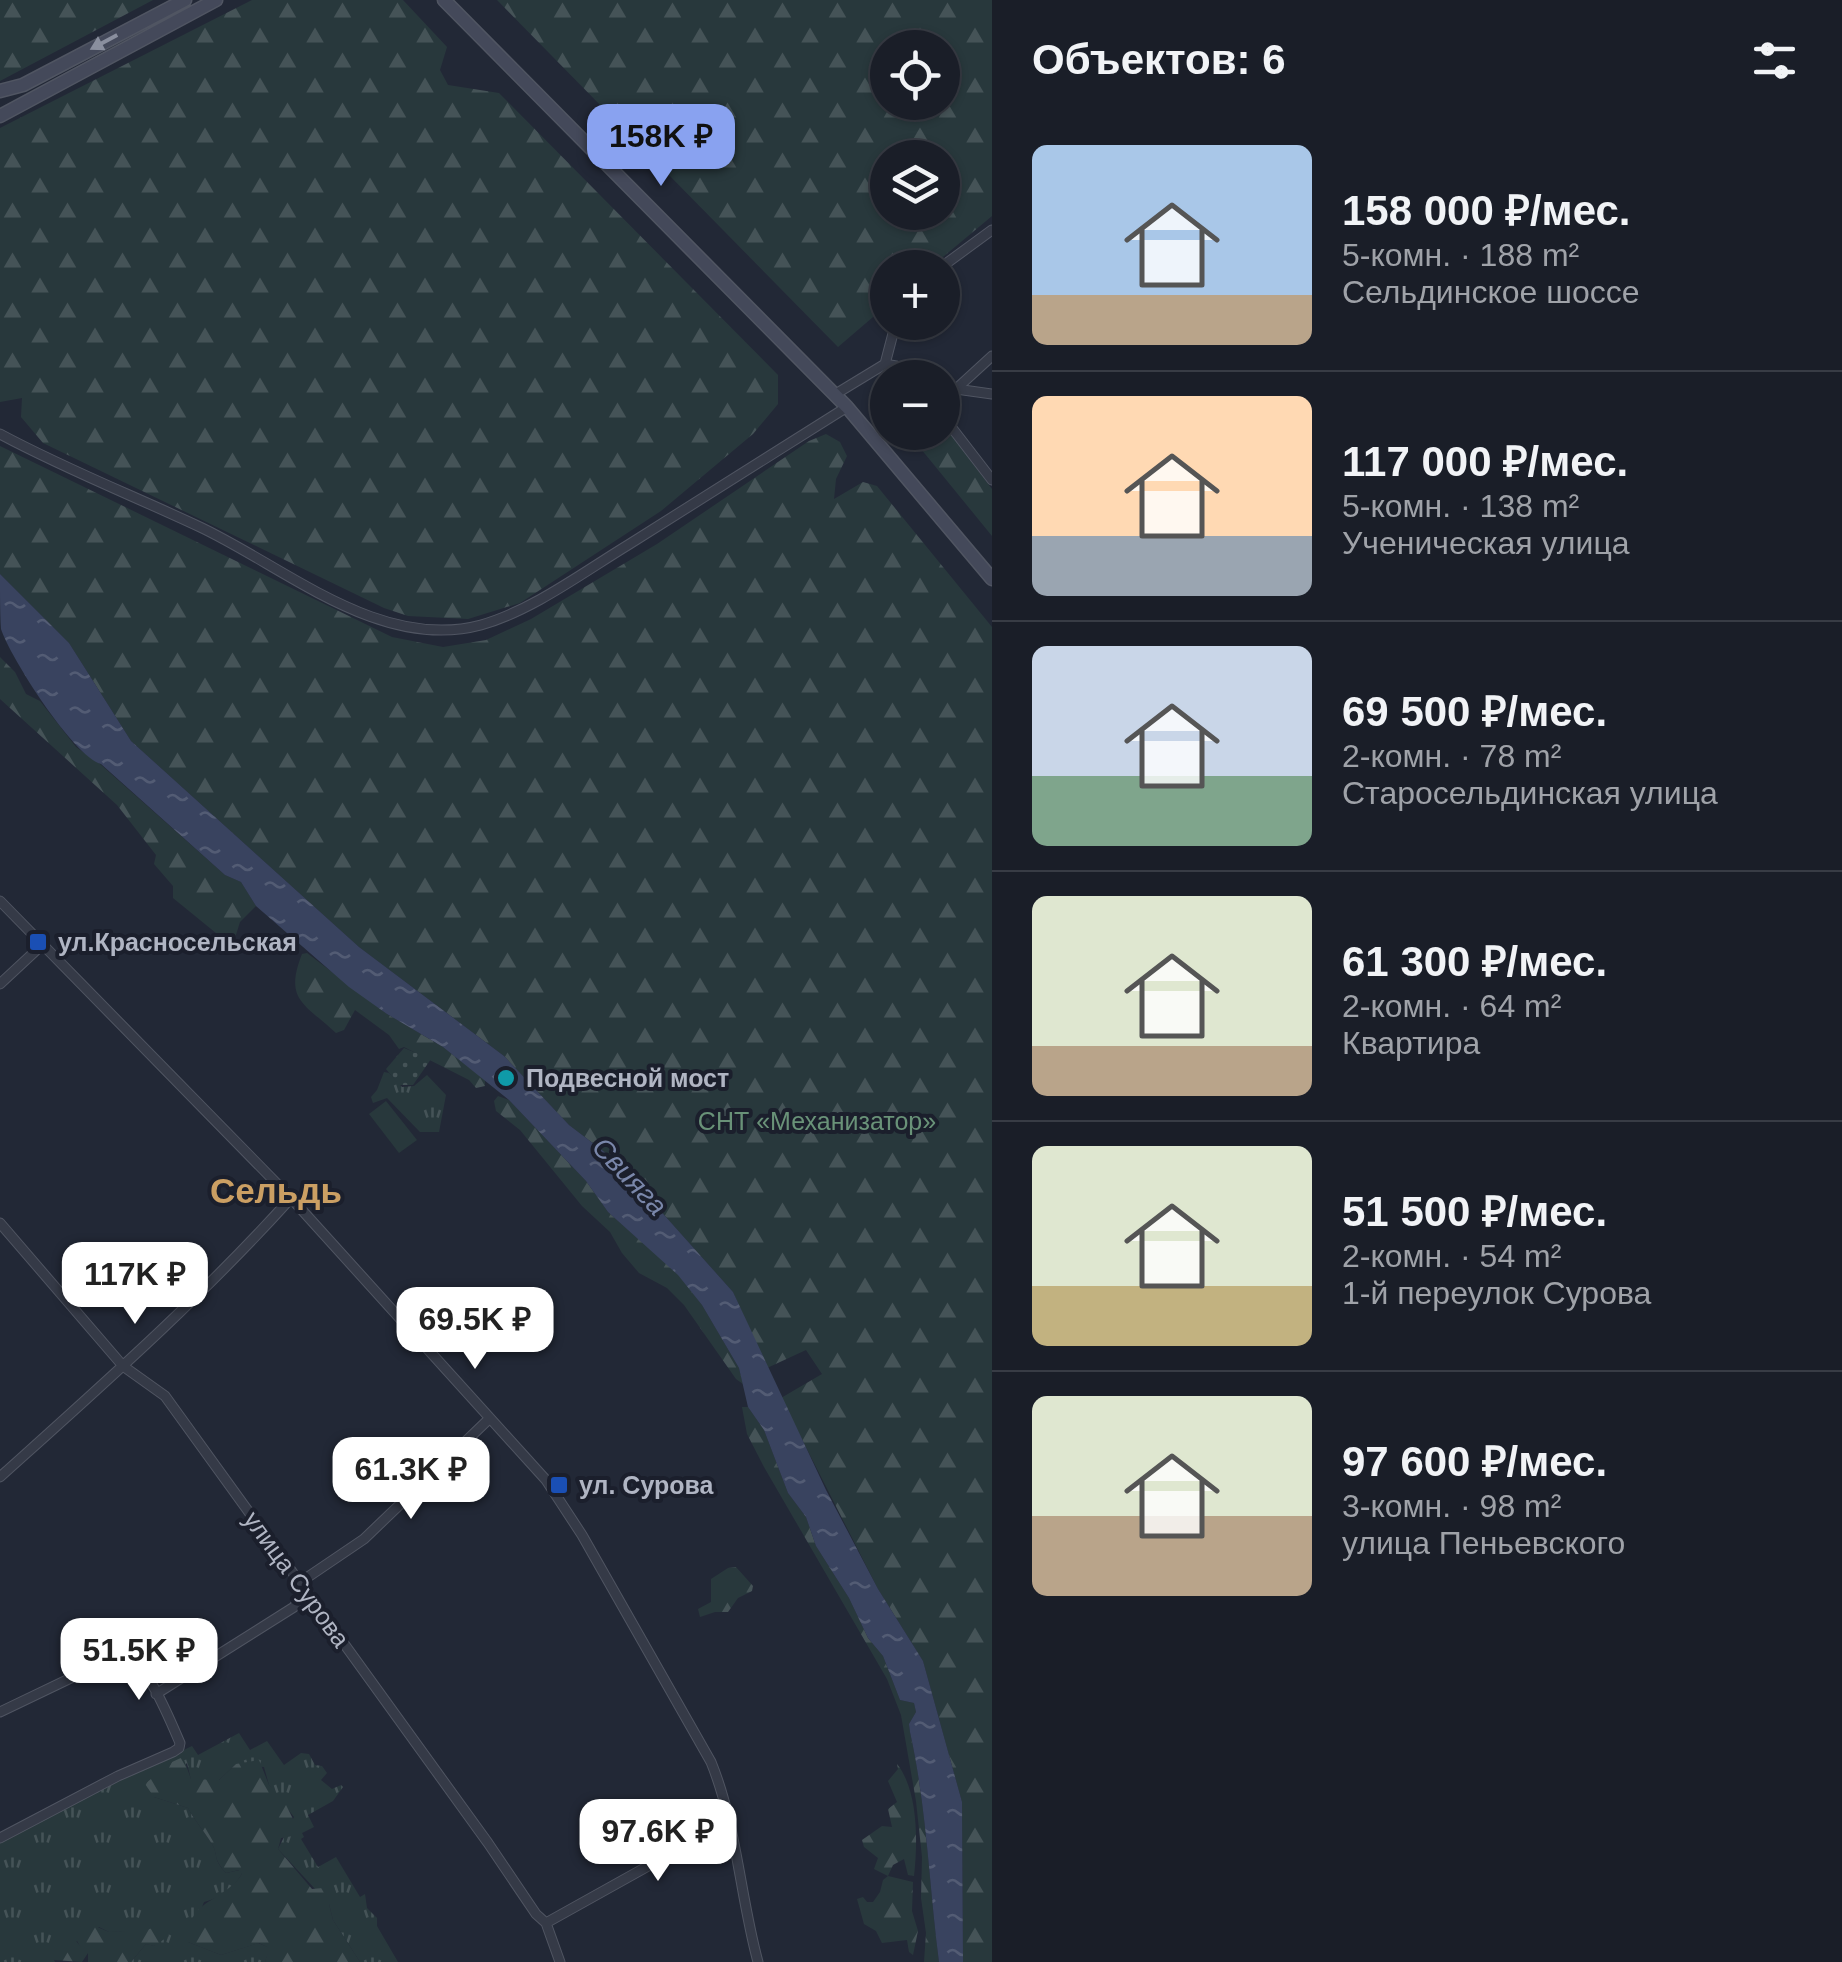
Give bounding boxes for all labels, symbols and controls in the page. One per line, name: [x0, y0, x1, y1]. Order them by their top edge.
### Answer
map controls: [870, 30, 960, 450]
button: locate: [870, 30, 960, 120]
icon: filters: [1747, 33, 1802, 88]
one-way arrow: [90, 34, 119, 51]
text: Объектов: 6: [1032, 36, 1286, 83]
pin: 158K ₽: [580, 104, 742, 189]
text: 158K ₽: [609, 118, 713, 154]
button: layers: [870, 140, 960, 230]
icon: home: [1112, 185, 1232, 305]
text: 158 000 ₽/мес.: [1342, 187, 1631, 234]
text: 5-комн. · 188 m²: [1342, 237, 1579, 273]
button: +: [870, 250, 960, 340]
text: Сельдинское шоссе: [1342, 274, 1640, 310]
button: −: [870, 360, 960, 450]
icon: home: [1112, 436, 1232, 556]
text: 117 000 ₽/мес.: [1342, 438, 1628, 485]
text: 5-комн. · 138 m²: [1342, 488, 1579, 524]
text: Ученическая улица: [1342, 525, 1630, 561]
icon: home: [1112, 686, 1232, 806]
text: 69 500 ₽/мес.: [1342, 688, 1607, 735]
text: 2-комн. · 78 m²: [1342, 738, 1561, 774]
text: Старосельдинская улица: [1342, 775, 1718, 811]
place label: ул.Красносельская: [58, 928, 297, 956]
marker: ул.Красносельская: [27, 931, 49, 953]
icon: home: [1112, 936, 1232, 1056]
text: 61 300 ₽/мес.: [1342, 938, 1607, 985]
text: 2-комн. · 64 m²: [1342, 988, 1561, 1024]
text: Квартира: [1342, 1025, 1480, 1061]
place label: Подвесной мост: [526, 1064, 729, 1092]
marker: Подвесной мост: [495, 1067, 517, 1089]
park label: СНТ «Механизатор»: [698, 1107, 936, 1135]
water label: Свияга: [586, 1131, 673, 1221]
district label: Сельдь: [210, 1171, 342, 1210]
icon: home: [1112, 1186, 1232, 1306]
text: 51 500 ₽/мес.: [1342, 1188, 1607, 1235]
text: 2-комн. · 54 m²: [1342, 1238, 1561, 1274]
pin: 117K ₽: [54, 1242, 216, 1327]
text: 117K ₽: [84, 1256, 186, 1292]
text: 1-й переулок Сурова: [1342, 1275, 1651, 1311]
pin: 69.5K ₽: [383, 1287, 567, 1372]
text: 69.5K ₽: [419, 1301, 531, 1337]
icon: home: [1112, 1436, 1232, 1556]
pin: 61.3K ₽: [319, 1437, 503, 1522]
text: 97 600 ₽/мес.: [1342, 1438, 1607, 1485]
text: 61.3K ₽: [355, 1451, 467, 1487]
place label: ул. Сурова: [579, 1471, 715, 1499]
marker: ул. Сурова: [548, 1474, 570, 1496]
text: 3-комн. · 98 m²: [1342, 1488, 1561, 1524]
street label: улица Сурова: [238, 1506, 356, 1652]
text: улица Пеньевского: [1342, 1525, 1625, 1561]
pin: 51.5K ₽: [47, 1618, 231, 1703]
text: 51.5K ₽: [83, 1632, 195, 1668]
pin: 97.6K ₽: [566, 1799, 750, 1884]
text: 97.6K ₽: [602, 1813, 714, 1849]

